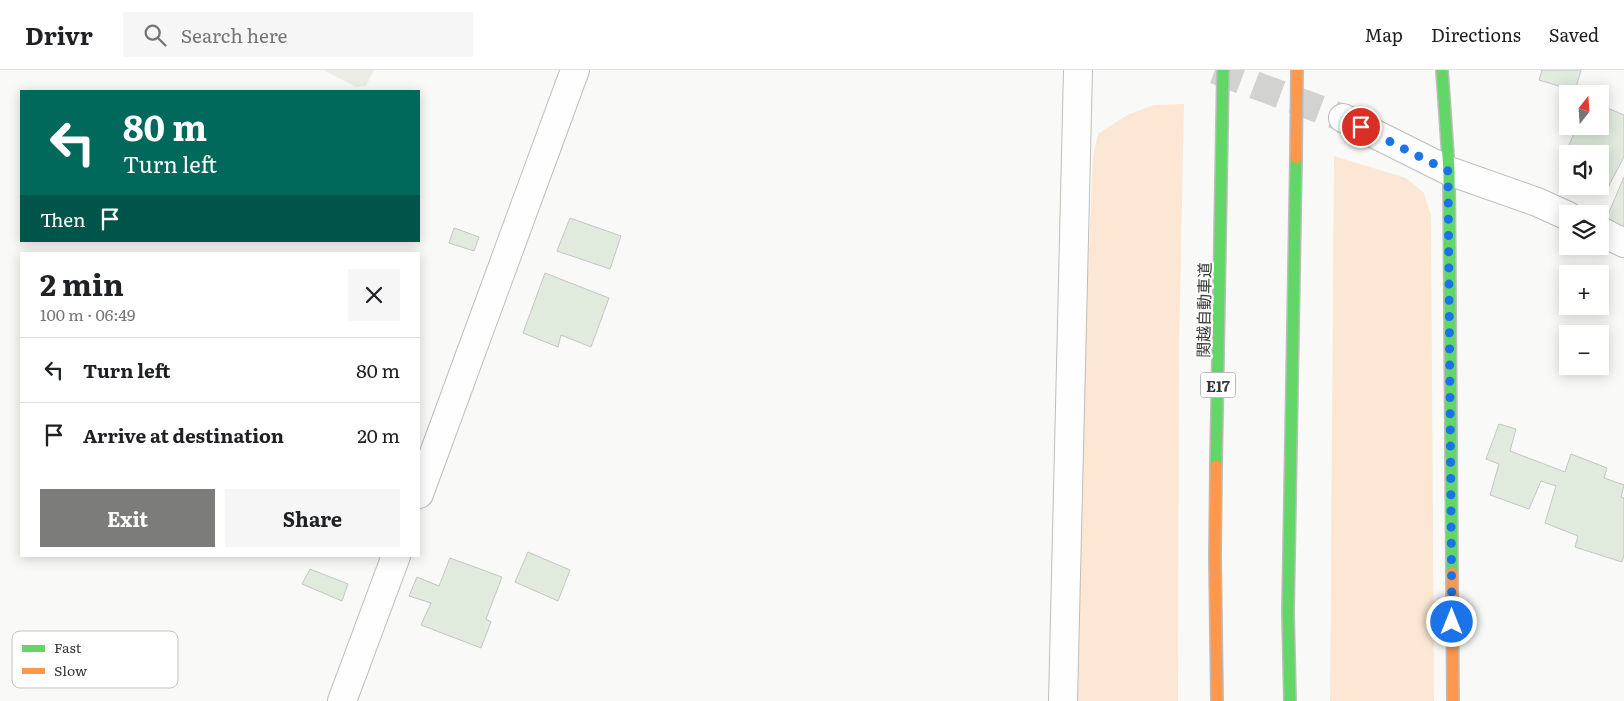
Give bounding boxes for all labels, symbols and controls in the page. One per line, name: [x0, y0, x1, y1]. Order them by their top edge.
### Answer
search box: [123, 12, 473, 57]
text: Drivr: [25, 17, 93, 52]
icon: search: [141, 21, 169, 49]
text: Search here: [181, 21, 287, 49]
text: Map: [1365, 21, 1403, 48]
text: Directions: [1431, 21, 1521, 48]
text: Saved: [1549, 21, 1599, 48]
north arrow: [1559, 85, 1609, 135]
map controls: [1559, 85, 1609, 375]
text: 80 m: [123, 100, 207, 152]
pin: [1340, 106, 1382, 148]
icon: left: [40, 110, 105, 175]
icon: arrive: [1347, 113, 1375, 141]
button: sound: [1559, 145, 1609, 195]
text: Turn left: [123, 147, 217, 180]
text: Then: [40, 205, 86, 233]
icon: arrive: [96, 205, 124, 233]
button: layers: [1559, 205, 1609, 255]
text: 2 min: [40, 261, 124, 305]
street label: 関越自動車道: [1190, 262, 1216, 358]
button: +: [1559, 265, 1609, 315]
button: close: [348, 269, 400, 321]
text: 100 m · 06:49: [40, 302, 136, 326]
button: −: [1559, 325, 1609, 375]
icon: left: [40, 356, 68, 384]
text: Turn left: [83, 356, 170, 384]
text: 80 m: [356, 356, 400, 384]
road number: E17: [1200, 372, 1236, 398]
icon: arrive: [40, 421, 68, 449]
text: Arrive at destination: [83, 421, 284, 449]
text: 20 m: [357, 421, 400, 449]
button: Exit: [40, 489, 215, 547]
button: Share: [225, 489, 400, 547]
position arrow: [1425, 595, 1477, 647]
legend: [12, 631, 178, 688]
text: Fast: [54, 637, 82, 657]
text: Slow: [54, 660, 87, 680]

